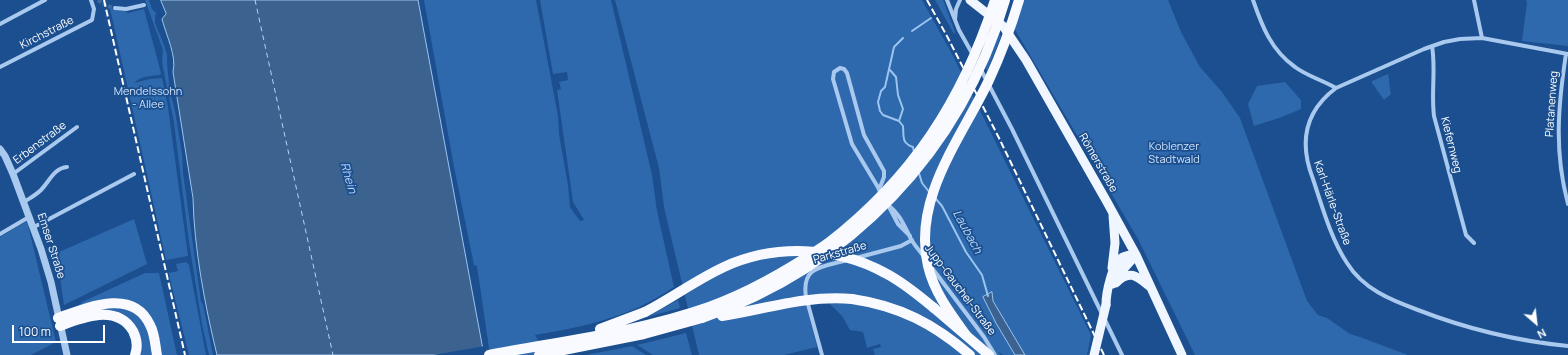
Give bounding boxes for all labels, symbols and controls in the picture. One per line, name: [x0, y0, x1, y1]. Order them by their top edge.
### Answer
street label: Kirchstraße: [18, 14, 76, 52]
street label: Platanenweg: [1543, 70, 1561, 138]
park label: Mendelssohn - Allee: [114, 85, 182, 111]
street label: Kiefernweg: [1438, 116, 1464, 174]
street label: Erbenstraße: [11, 119, 69, 167]
street label: Römerstraße: [1076, 131, 1120, 195]
park label: Koblenzer Stadtwald: [1148, 140, 1200, 166]
street label: Karl-Härle-Straße: [1311, 159, 1353, 247]
water label: Rhein: [337, 161, 359, 195]
water label: Laubach: [949, 208, 985, 256]
street label: Emser Straße: [34, 212, 68, 280]
street label: Parkstraße: [812, 239, 868, 267]
street label: Jupp-Gauchel-Straße: [922, 242, 998, 338]
north arrow: [1516, 303, 1556, 343]
scale bar: [14, 317, 107, 343]
text: 100 m: [19, 323, 51, 340]
text: N: [1535, 326, 1549, 343]

